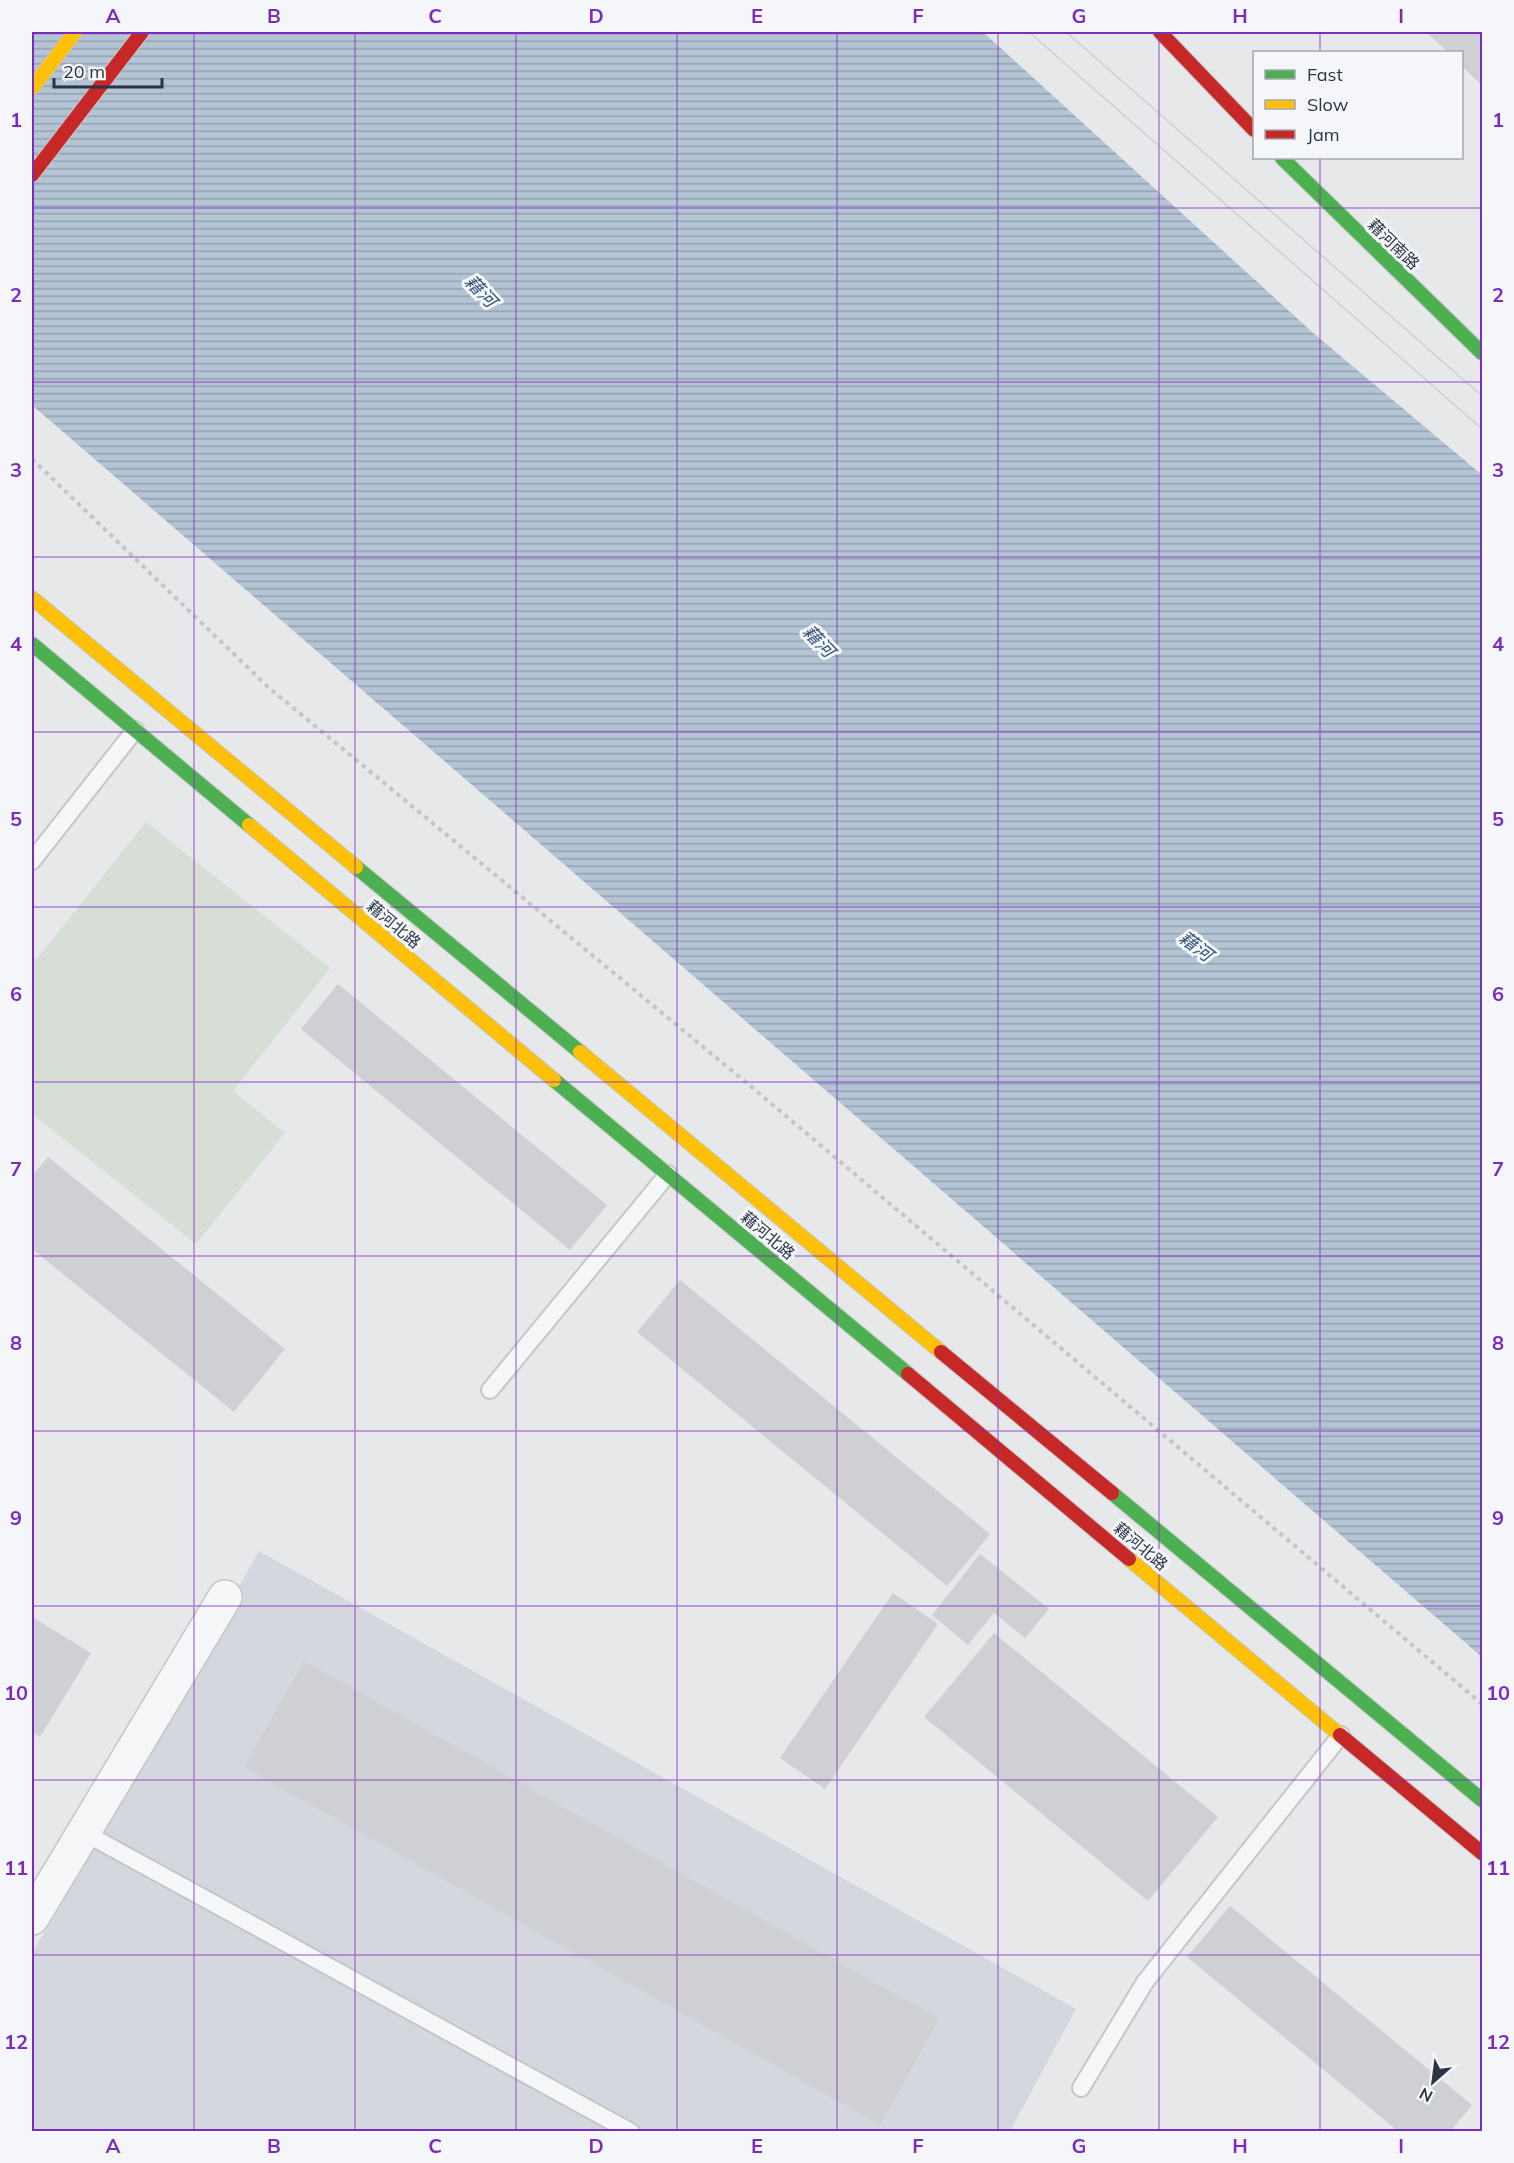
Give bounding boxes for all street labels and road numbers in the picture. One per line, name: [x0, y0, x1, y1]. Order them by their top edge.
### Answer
street label: 藉河南路: [1364, 215, 1424, 273]
street label: 藉河北路: [363, 896, 425, 952]
street label: 藉河北路: [737, 1207, 799, 1263]
street label: 藉河北路: [1110, 1518, 1172, 1574]

